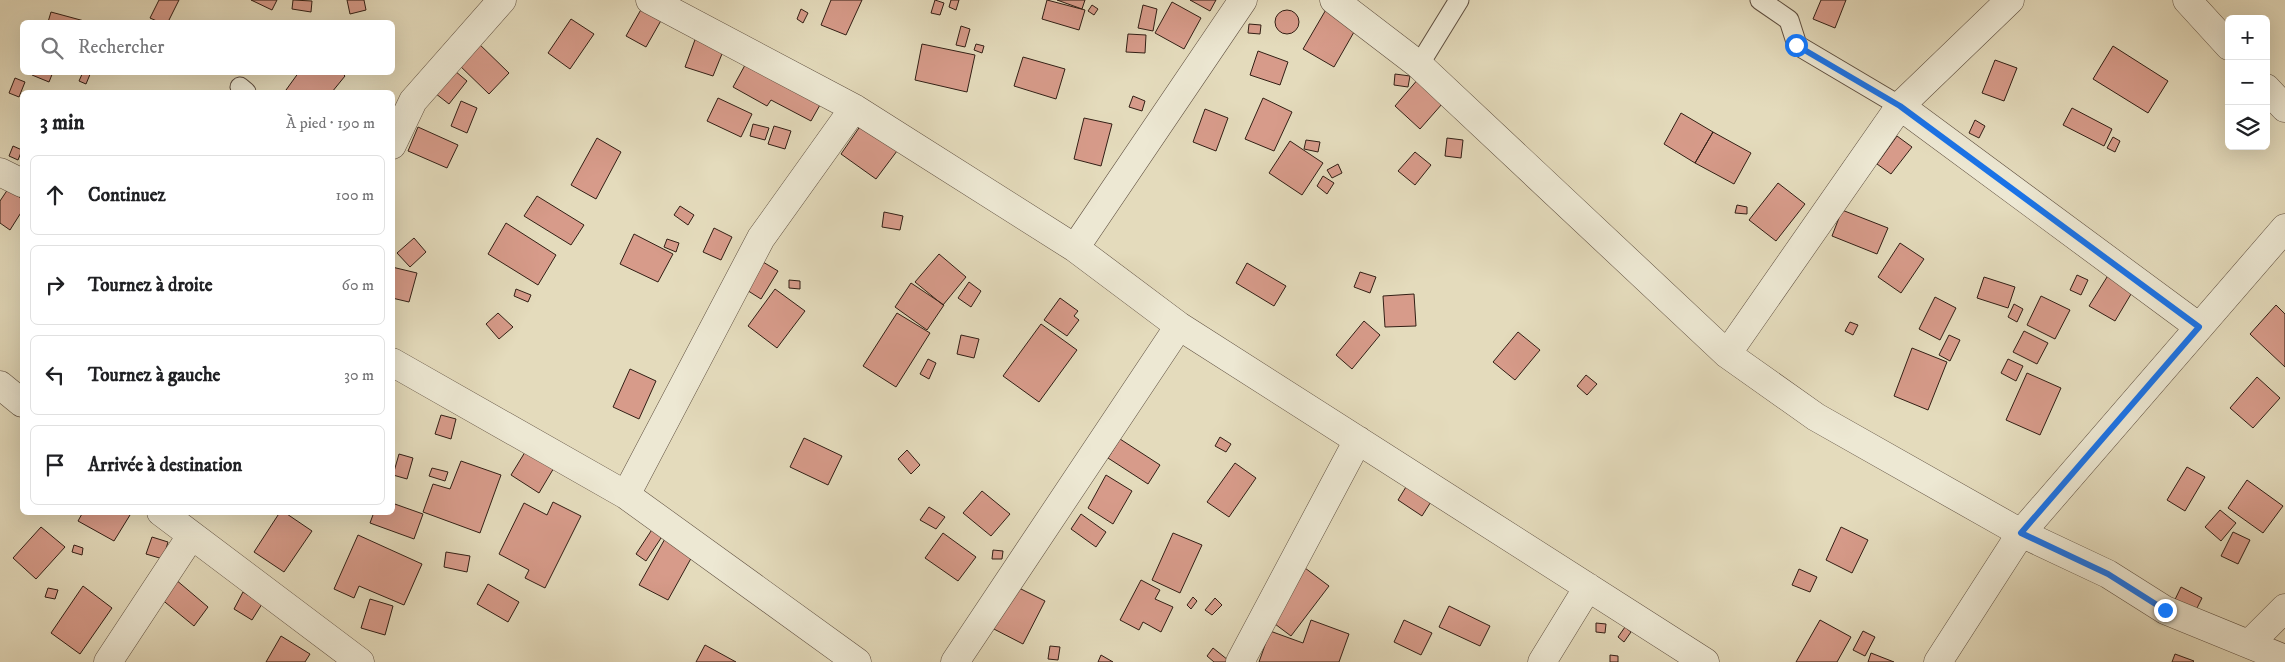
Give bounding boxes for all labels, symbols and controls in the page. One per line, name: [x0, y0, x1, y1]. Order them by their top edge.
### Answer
map controls: [2225, 15, 2270, 150]
button: +: [2225, 15, 2270, 60]
search box: [20, 20, 395, 75]
icon: search: [38, 34, 66, 62]
route start: [1785, 34, 1808, 57]
text: Rechercher: [78, 36, 164, 59]
button: −: [2225, 60, 2270, 105]
button: layers: [2225, 105, 2270, 150]
text: 3 min: [40, 110, 85, 136]
text: À pied · 190 m: [286, 113, 375, 133]
icon: ahead: [41, 181, 69, 209]
text: Continuez: [88, 184, 166, 207]
text: 100 m: [336, 185, 374, 205]
icon: right: [41, 271, 69, 299]
text: Tournez à droite: [88, 274, 213, 297]
text: 60 m: [342, 275, 374, 295]
icon: left: [41, 361, 69, 389]
text: Tournez à gauche: [88, 364, 220, 387]
text: 30 m: [344, 365, 374, 385]
icon: arrive: [41, 451, 69, 479]
text: Arrivée à destination: [88, 454, 242, 477]
route end: [2154, 599, 2177, 622]

